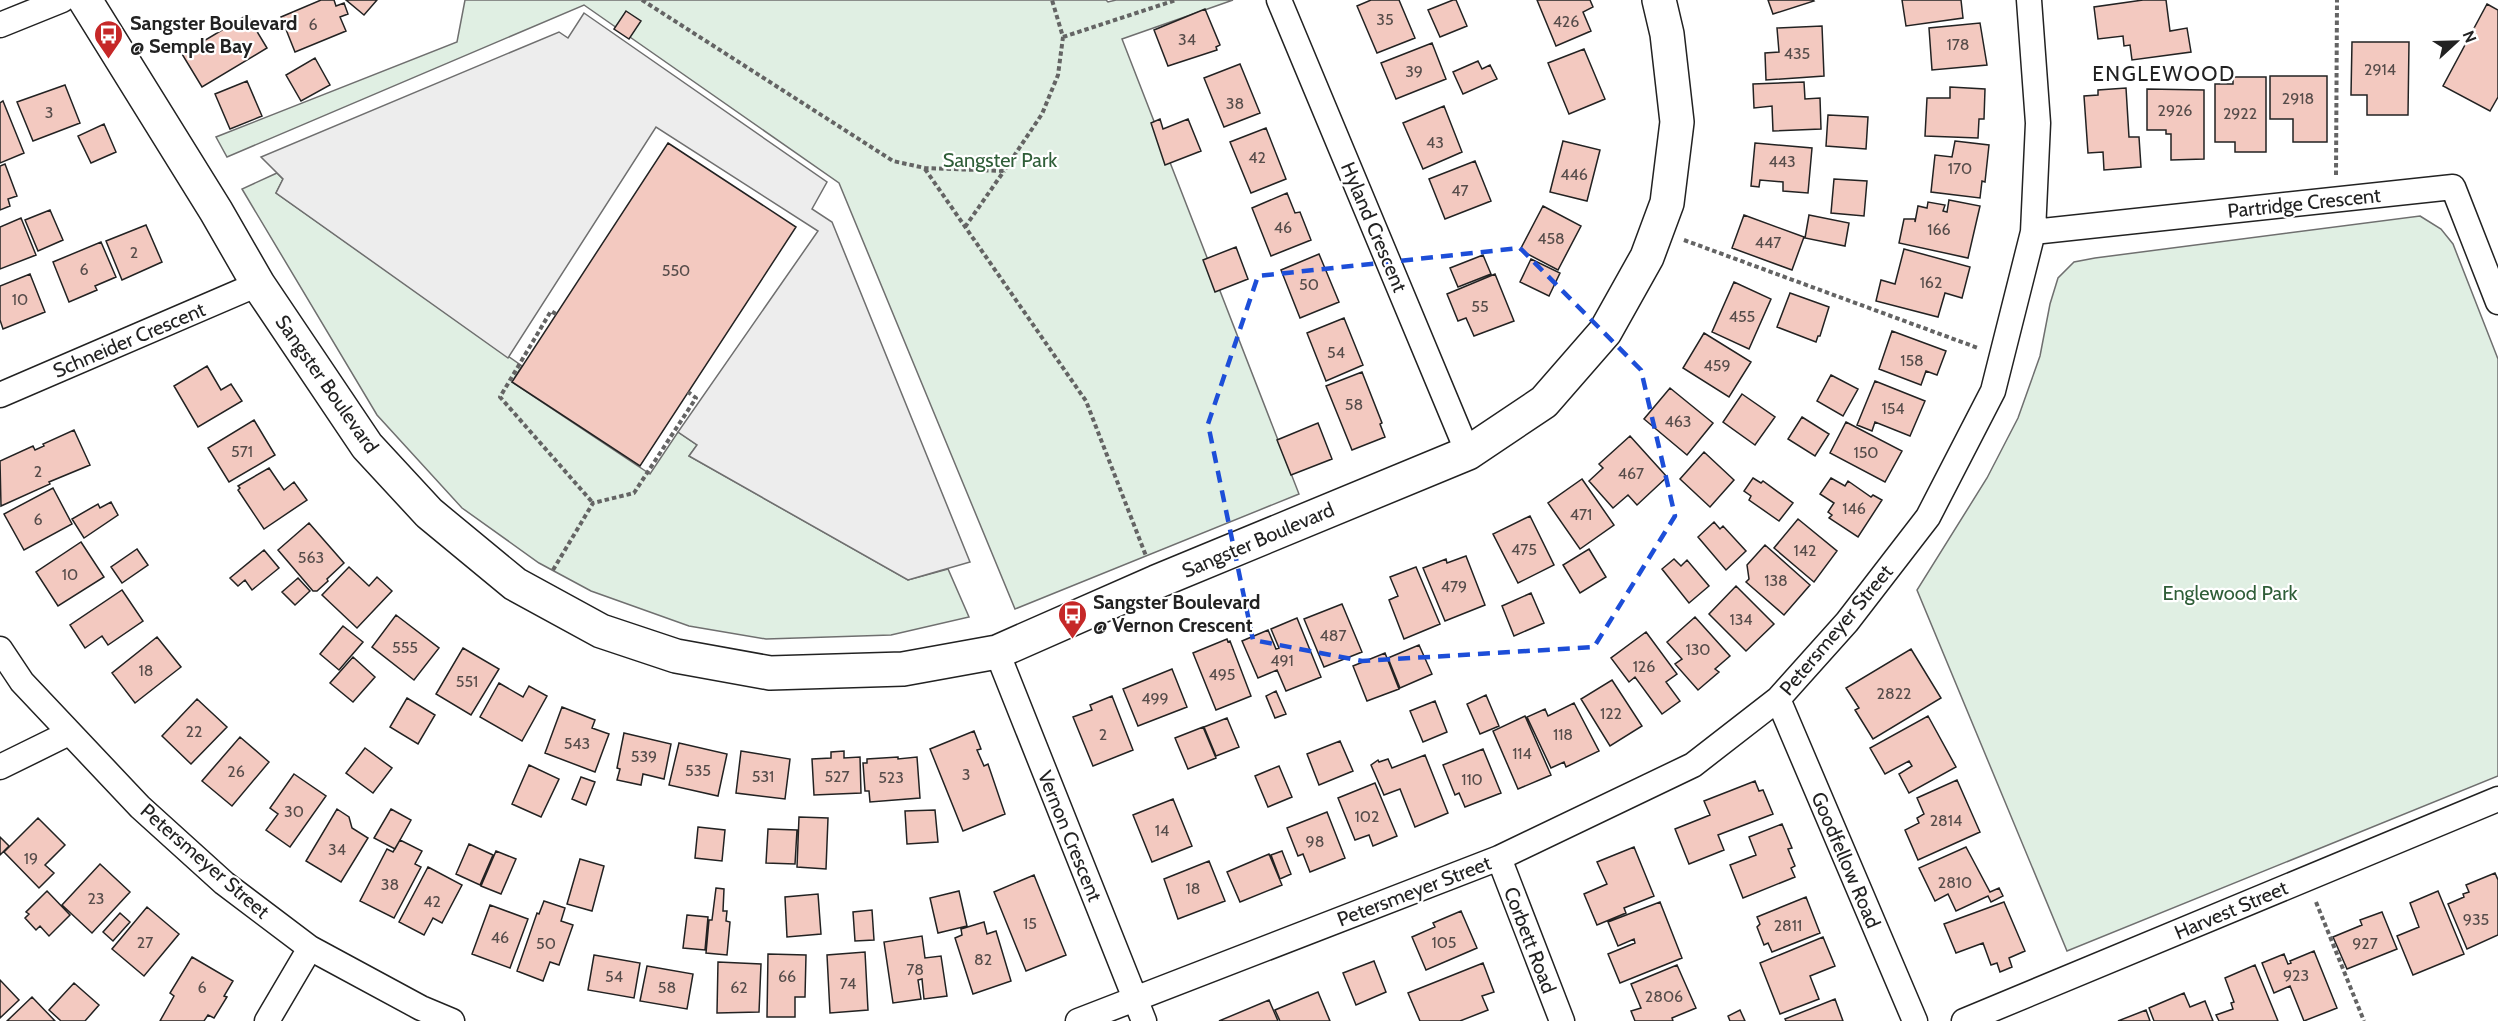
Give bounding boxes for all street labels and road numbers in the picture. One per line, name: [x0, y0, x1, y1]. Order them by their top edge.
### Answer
street label: Hyland Crescent: [1336, 158, 1412, 296]
street label: Partridge Crescent: [2226, 183, 2382, 223]
street label: Schneider Crescent: [49, 297, 209, 383]
street label: Sangster Boulevard: [270, 310, 384, 458]
street label: Sangster Boulevard: [1178, 497, 1338, 583]
street label: Petersmeyer Street: [1774, 560, 1898, 700]
street label: Vernon Crescent: [1033, 767, 1107, 905]
street label: Goodfellow Road: [1806, 788, 1886, 932]
street label: Petersmeyer Street: [136, 798, 275, 924]
street label: Petersmeyer Street: [1334, 851, 1495, 931]
street label: Harvest Street: [2171, 875, 2291, 945]
street label: Corbett Road: [1499, 883, 1561, 997]

